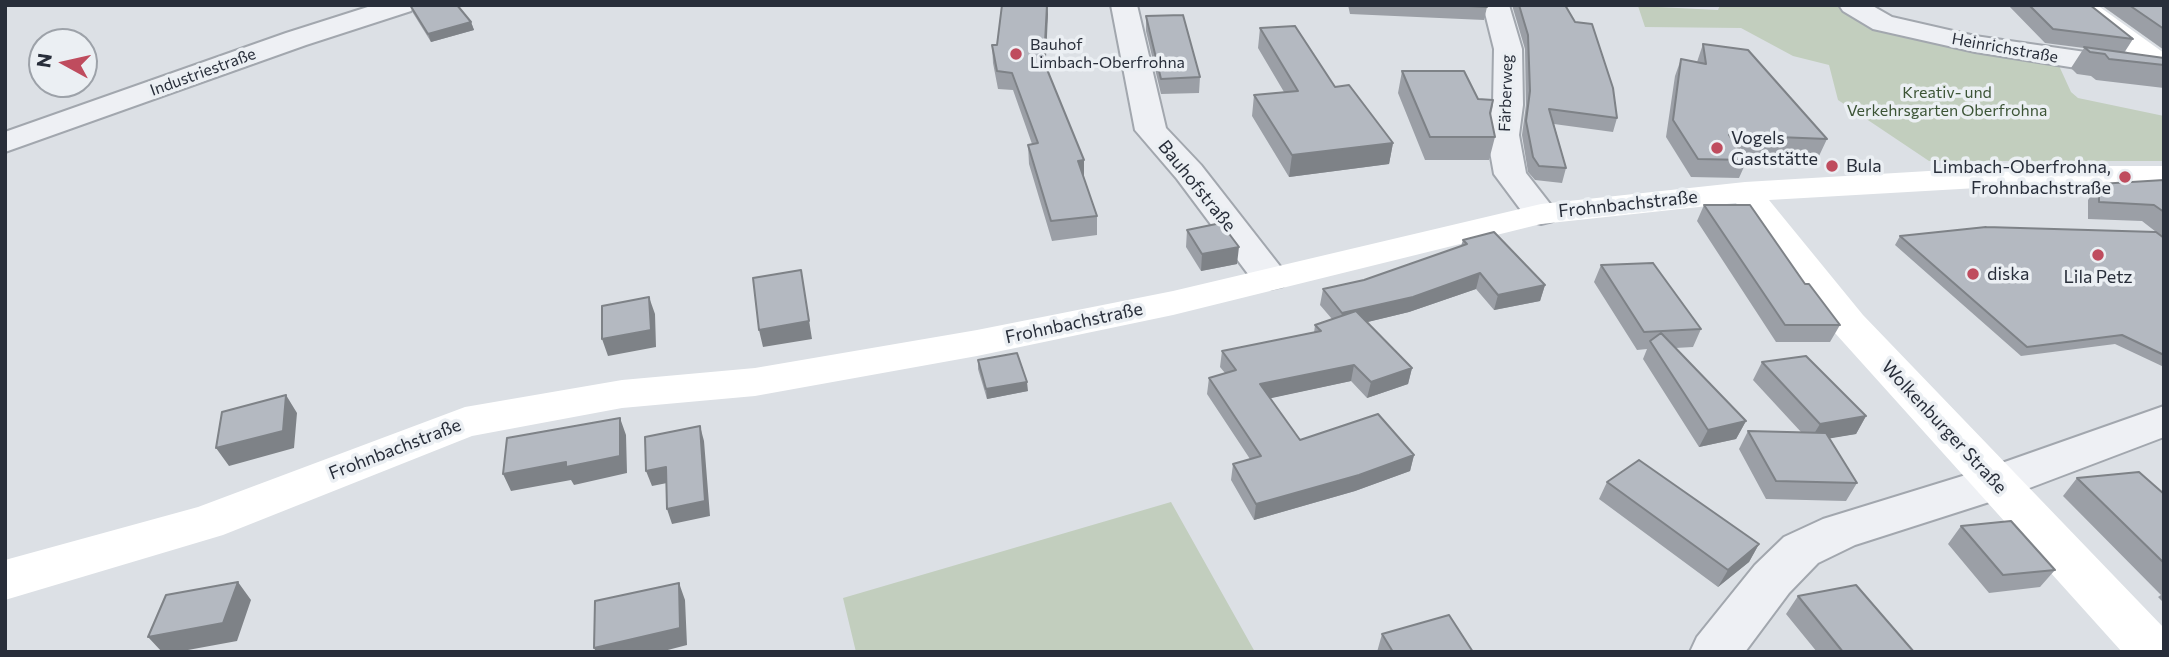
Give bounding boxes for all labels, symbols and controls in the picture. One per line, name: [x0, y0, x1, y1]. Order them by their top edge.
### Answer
north arrow: [28, 28, 98, 98]
street label: Heinrichstraße: [1950, 29, 2060, 67]
place label: Bauhof Limbach-Oberfrohna: [1030, 35, 1185, 73]
street label: Industriestraße: [148, 44, 258, 100]
marker: Bauhof Limbach-Oberfrohna: [1008, 46, 1024, 62]
text: N: [31, 52, 56, 69]
street label: Färberweg: [1495, 54, 1517, 132]
park label: Kreativ- und Verkehrsgarten Oberfrohna: [1847, 83, 2047, 121]
place label: Vogels Gaststätte: [1731, 127, 1818, 170]
street label: Bauhofstraße: [1154, 136, 1240, 236]
marker: Vogels Gaststätte: [1709, 140, 1725, 156]
place label: Bula: [1846, 155, 1882, 177]
place label: Limbach-Oberfrohna, Frohnbachstraße: [1933, 156, 2111, 198]
marker: Bula: [1824, 158, 1840, 174]
marker: Limbach-Oberfrohna, Frohnbachstraße: [2117, 169, 2133, 185]
street label: Frohnbachstraße: [1557, 186, 1699, 222]
marker: Lila Petz: [2090, 247, 2106, 263]
place label: diska: [1987, 263, 2029, 285]
marker: diska: [1965, 266, 1981, 282]
place label: Lila Petz: [2063, 266, 2133, 288]
street label: Frohnbachstraße: [1003, 298, 1145, 348]
street label: Wolkenburger Straße: [1877, 356, 2011, 498]
street label: Frohnbachstraße: [326, 414, 464, 484]

